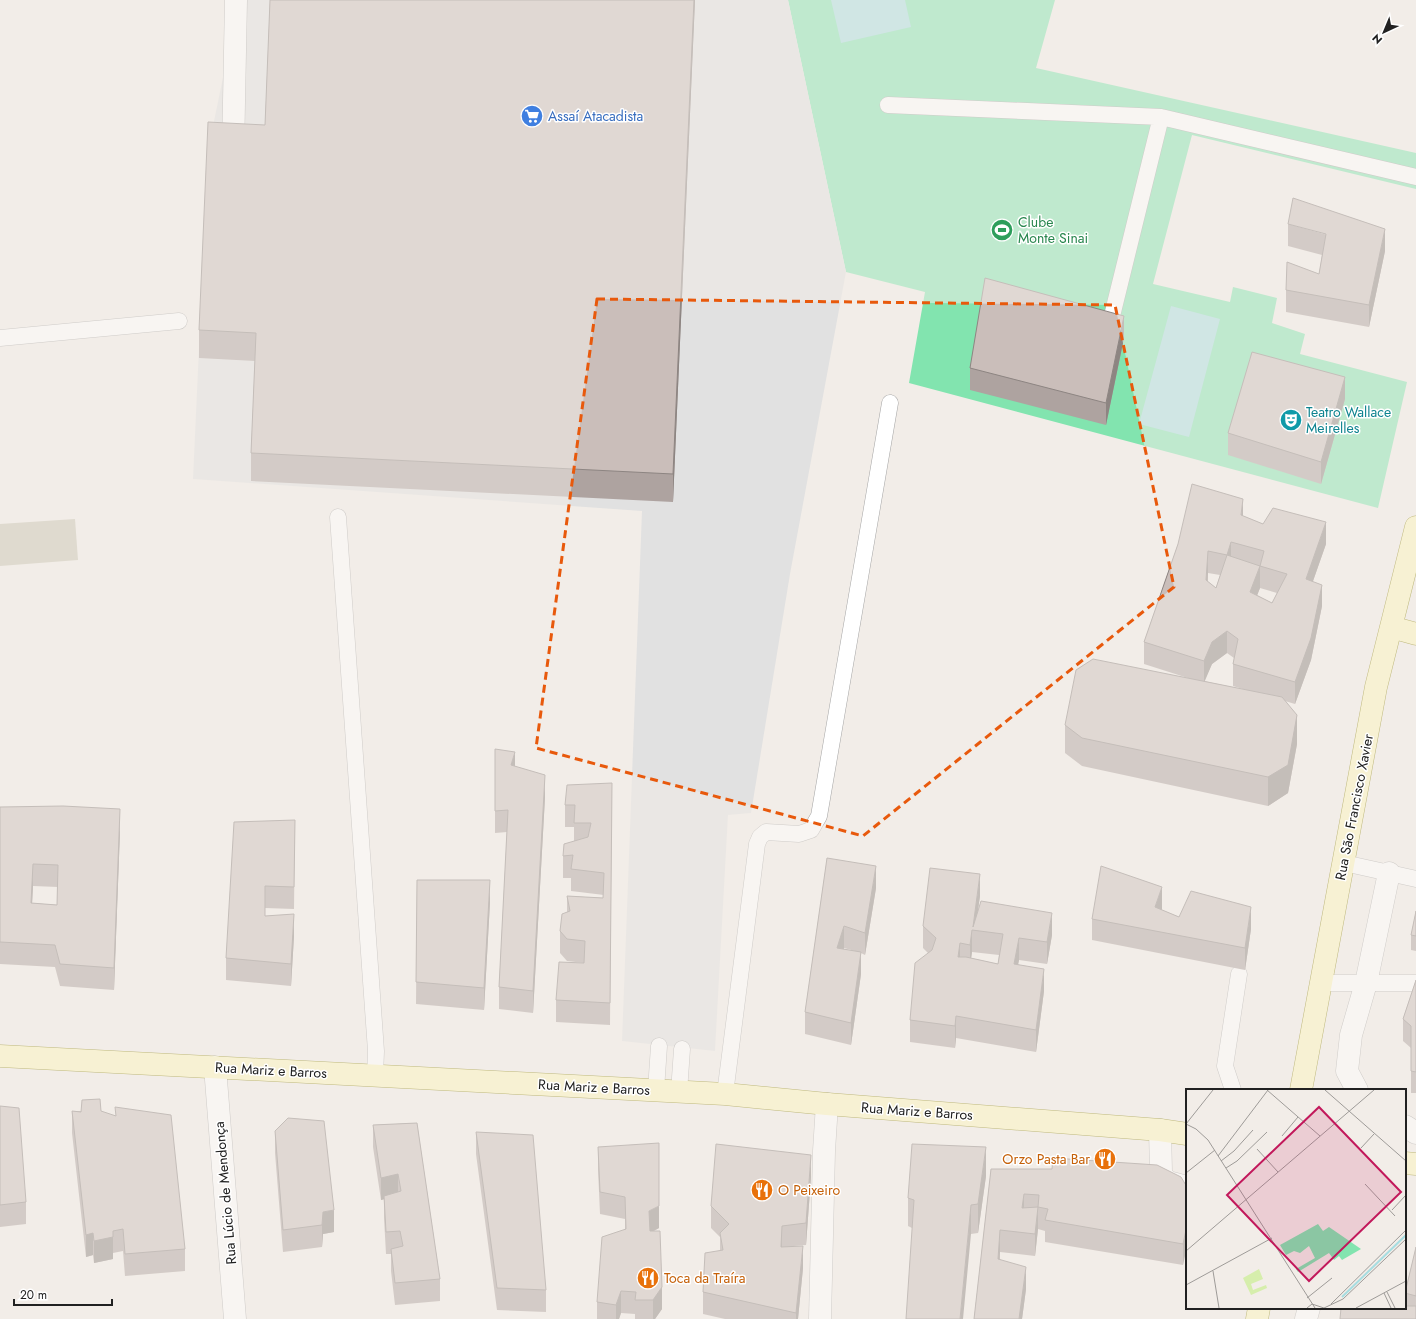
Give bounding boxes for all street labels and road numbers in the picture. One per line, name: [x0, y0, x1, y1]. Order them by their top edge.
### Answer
street label: Rua São Francisco Xavier: [1330, 732, 1378, 882]
street label: Rua Mariz e Barros: [215, 1057, 328, 1083]
street label: Rua Mariz e Barros: [538, 1074, 651, 1100]
street label: Rua Mariz e Barros: [860, 1097, 974, 1125]
street label: Rua Lúcio de Mendonça: [209, 1121, 241, 1265]

